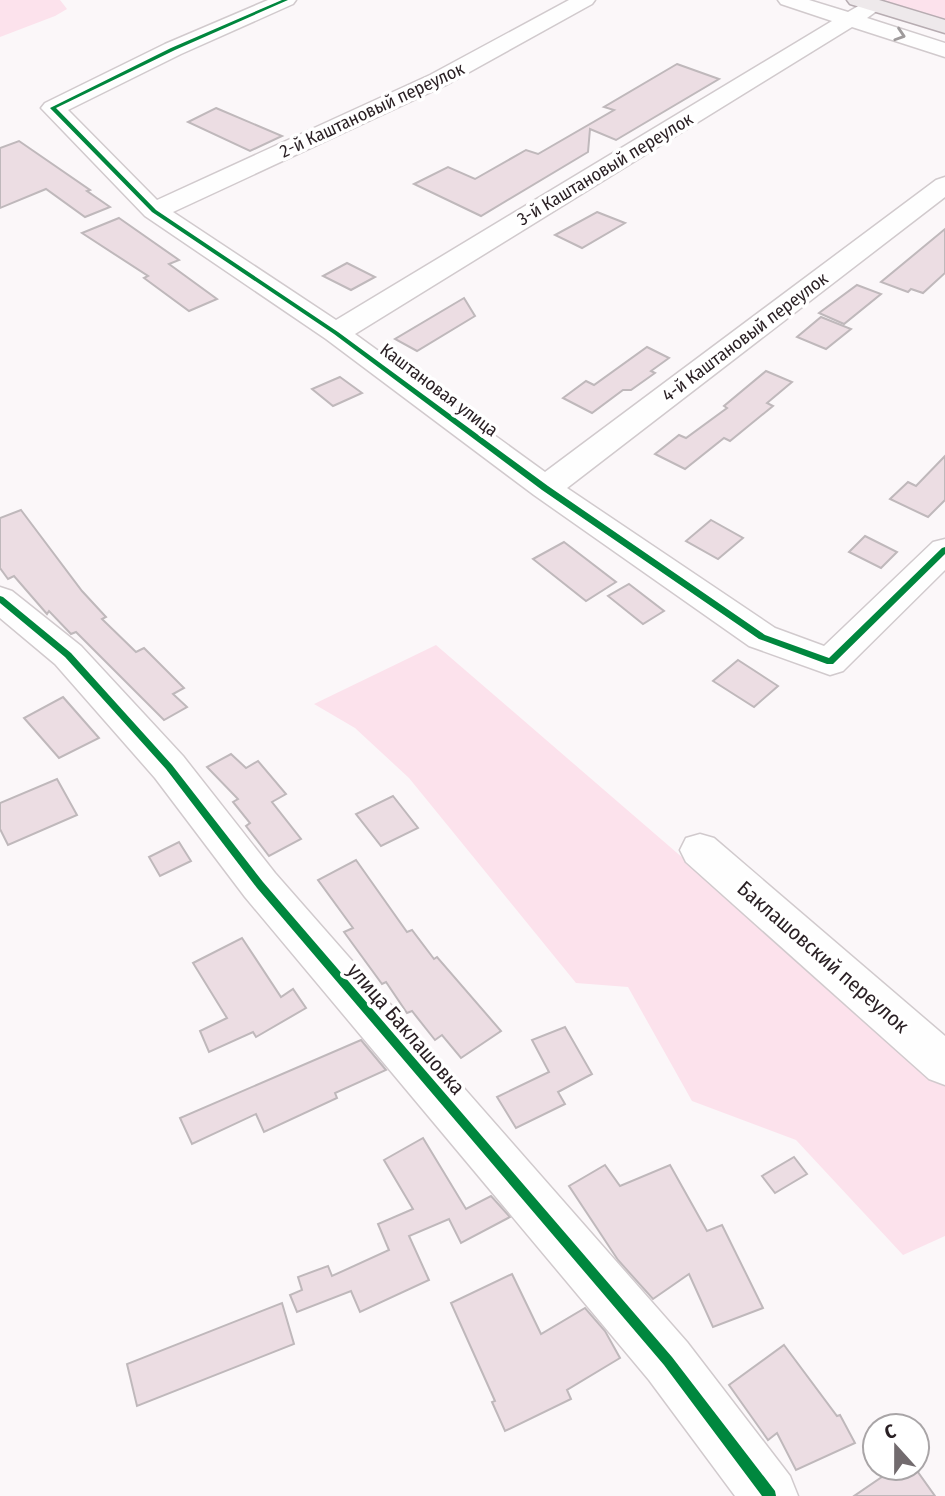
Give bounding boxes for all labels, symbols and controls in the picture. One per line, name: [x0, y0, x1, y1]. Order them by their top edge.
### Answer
one-way arrow: [893, 27, 905, 42]
street label: 2-й Каштановый переулок: [276, 57, 468, 162]
street label: 3-й Каштановый переулок: [513, 107, 697, 230]
street label: 4-й Каштановый переулок: [658, 267, 833, 406]
street label: Каштановая улица: [376, 339, 502, 442]
street label: Баклашовский переулок: [732, 875, 914, 1039]
street label: улица Баклашовка: [342, 958, 470, 1100]
north arrow: [861, 1412, 931, 1482]
text: С: [881, 1419, 899, 1444]

